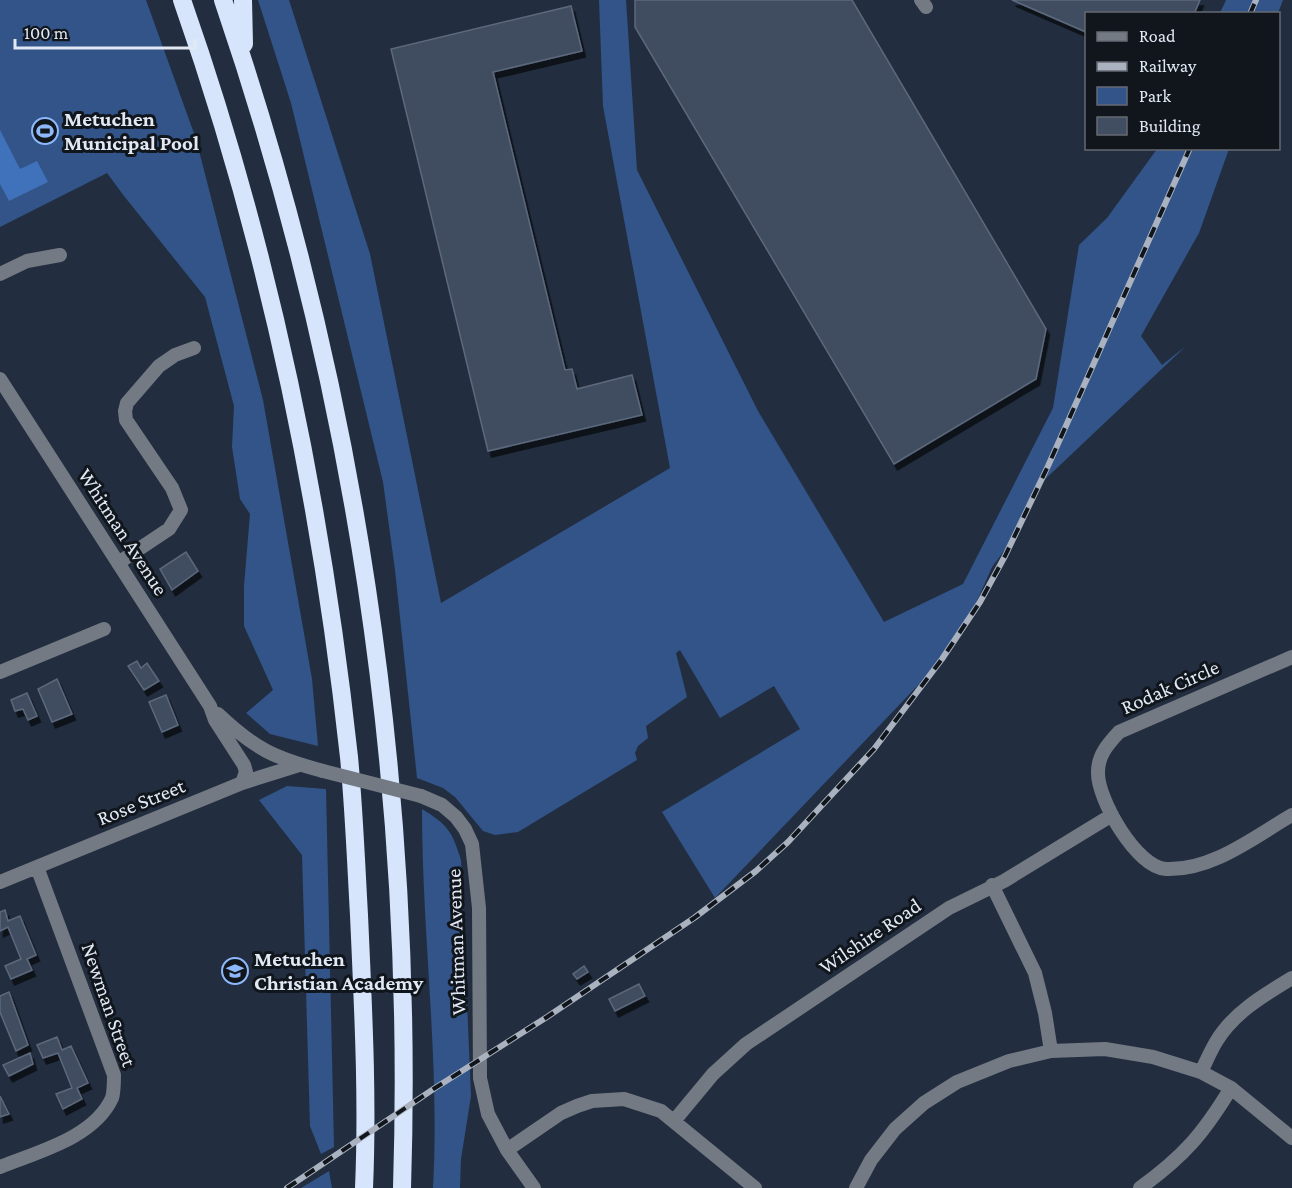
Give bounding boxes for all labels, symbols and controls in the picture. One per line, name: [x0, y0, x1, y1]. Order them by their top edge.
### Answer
scale bar: [15, 12, 195, 50]
legend: [1085, 12, 1280, 150]
text: 100 m: [24, 23, 69, 43]
text: Road: [1139, 26, 1176, 46]
text: Railway: [1139, 56, 1197, 76]
text: Park: [1139, 86, 1171, 106]
place label: Metuchen Municipal Pool: [64, 107, 199, 155]
sports icon: Metuchen Municipal Pool: [30, 116, 60, 146]
text: Building: [1139, 116, 1201, 136]
street label: Whitman Avenue: [73, 464, 173, 600]
street label: Rodak Circle: [1117, 655, 1223, 719]
street label: Rose Street: [94, 773, 189, 830]
street label: Whitman Avenue: [441, 868, 471, 1016]
street label: Wilshire Road: [814, 893, 926, 979]
street label: Newman Street: [77, 940, 142, 1071]
place label: Metuchen Christian Academy: [254, 947, 424, 995]
school or university icon: Metuchen Christian Academy: [220, 956, 250, 986]

